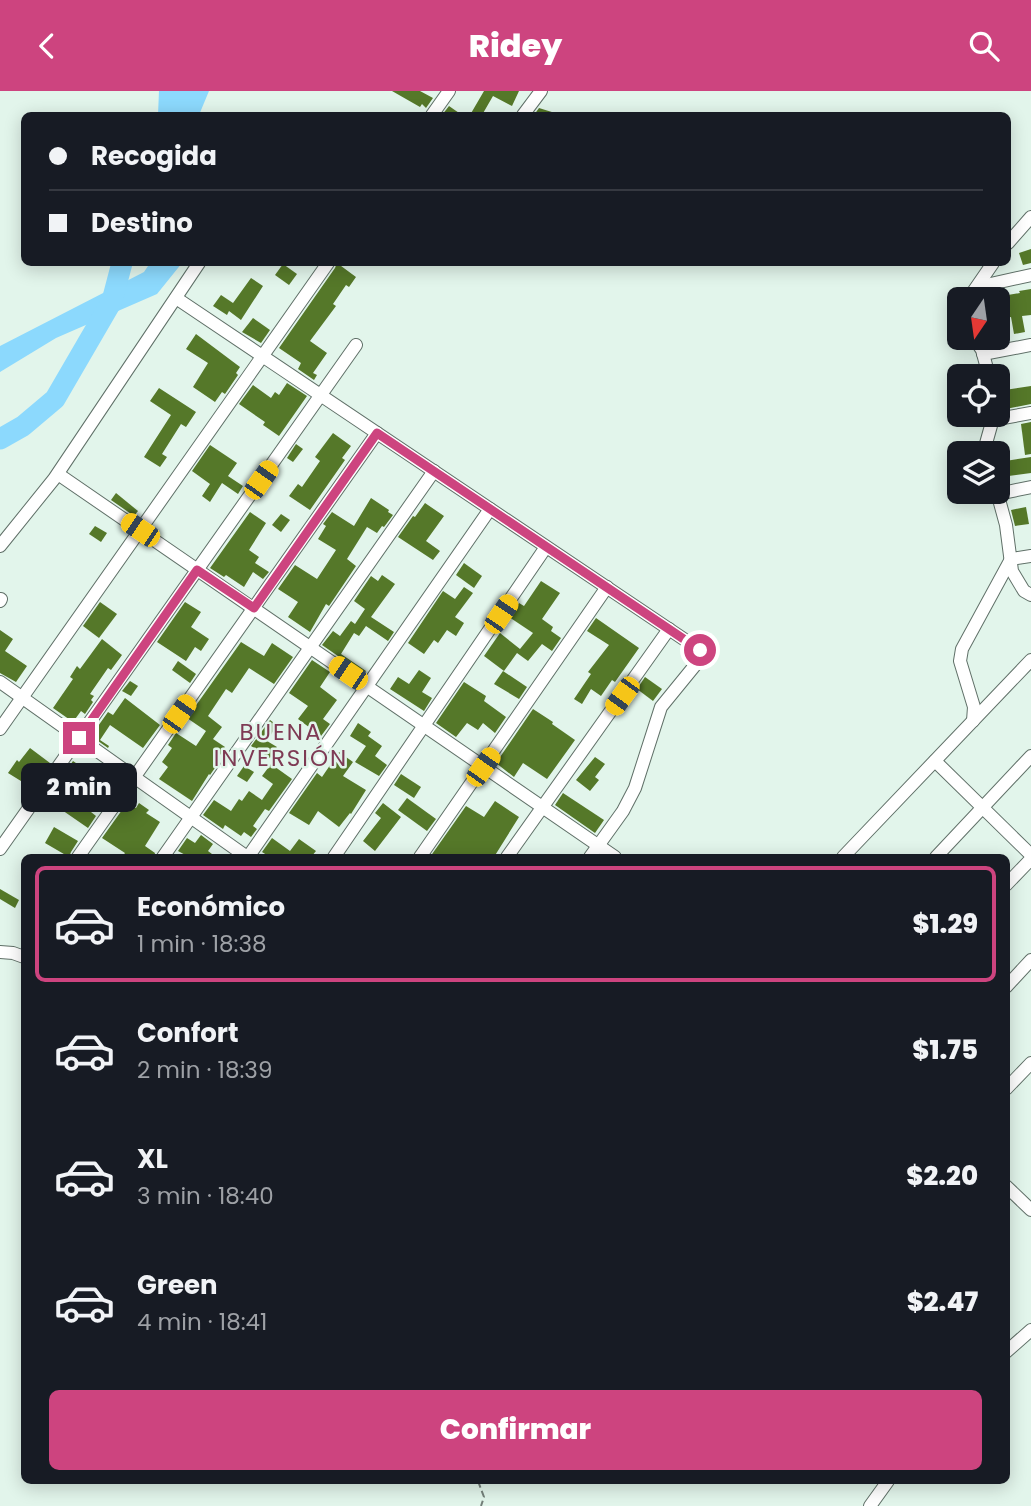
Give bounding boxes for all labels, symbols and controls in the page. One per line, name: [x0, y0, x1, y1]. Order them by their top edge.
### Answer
text: Ridey: [469, 23, 562, 68]
icon: back: [28, 27, 66, 65]
icon: search: [965, 27, 1003, 65]
text: Recogida: [91, 138, 217, 174]
text: Destino: [91, 205, 193, 241]
north arrow: [947, 287, 1010, 350]
map controls: [947, 287, 1010, 504]
button: locate: [947, 364, 1010, 427]
button: layers: [947, 441, 1010, 504]
car: [241, 457, 282, 503]
car: [117, 510, 164, 550]
car: [481, 591, 522, 637]
route start: [684, 634, 716, 666]
car: [325, 653, 372, 693]
car: [602, 673, 643, 719]
car: [159, 691, 200, 737]
district label: BUENA INVERSIÓN: [214, 716, 348, 774]
route end: [63, 722, 95, 754]
car: [463, 744, 504, 790]
callout: 2 min: [21, 763, 137, 811]
text: 2 min: [47, 771, 111, 803]
text: Económico: [137, 889, 285, 925]
icon: car: [53, 893, 116, 956]
text: $1.29: [912, 906, 978, 942]
text: 1 min · 18:38: [137, 928, 267, 960]
text: Confort: [137, 1015, 239, 1051]
icon: car: [53, 1019, 116, 1082]
text: $1.75: [912, 1032, 978, 1068]
text: 2 min · 18:39: [137, 1054, 272, 1086]
text: XL: [137, 1141, 168, 1177]
icon: car: [53, 1145, 116, 1208]
text: $2.20: [906, 1158, 978, 1194]
text: 3 min · 18:40: [137, 1180, 274, 1212]
text: Green: [137, 1267, 218, 1303]
icon: car: [53, 1271, 116, 1334]
text: $2.47: [907, 1284, 978, 1320]
text: 4 min · 18:41: [137, 1306, 267, 1338]
button: Confirmar: [49, 1390, 982, 1470]

